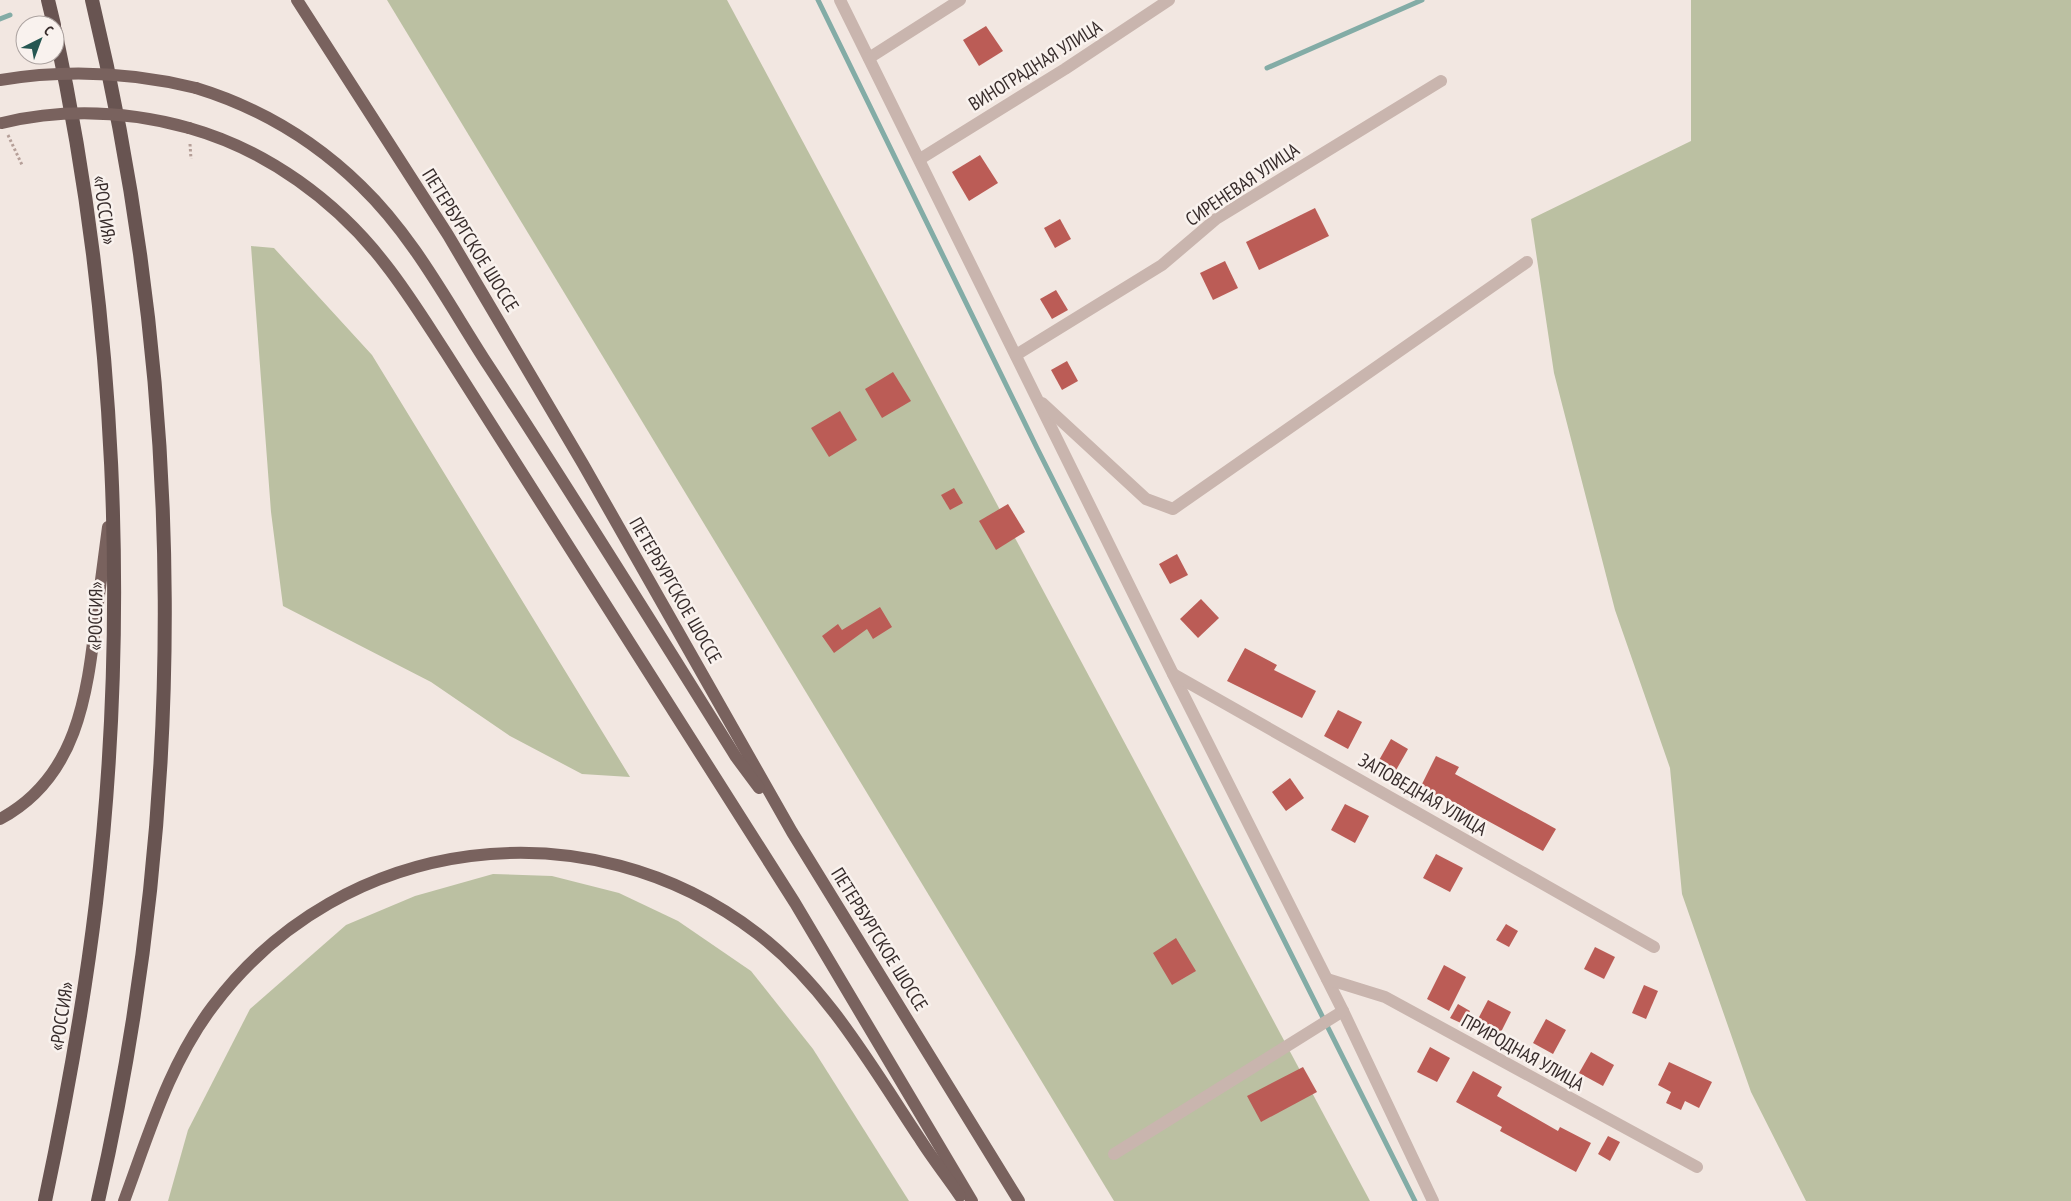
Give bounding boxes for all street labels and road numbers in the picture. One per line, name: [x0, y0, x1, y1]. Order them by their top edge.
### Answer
street label: ВИНОГРАДНАЯ УЛИЦА: [964, 14, 1106, 116]
street label: СИРЕНЕВАЯ УЛИЦА: [1181, 137, 1303, 231]
street label: ПЕТЕРБУРГСКОЕ ШОССЕ: [417, 164, 525, 316]
street label: «РОССИЯ»: [88, 174, 122, 246]
street label: ПЕТЕРБУРГСКОЕ ШОССЕ: [624, 513, 728, 667]
street label: «РОССИЯ»: [82, 581, 108, 651]
street label: ЗАПОВЕДНАЯ УЛИЦА: [1355, 748, 1491, 840]
street label: ПЕТЕРБУРГСКОЕ ШОССЕ: [826, 863, 934, 1015]
street label: «РОССИЯ»: [44, 980, 78, 1052]
street label: ПРИРОДНАЯ УЛИЦА: [1457, 1008, 1589, 1096]

